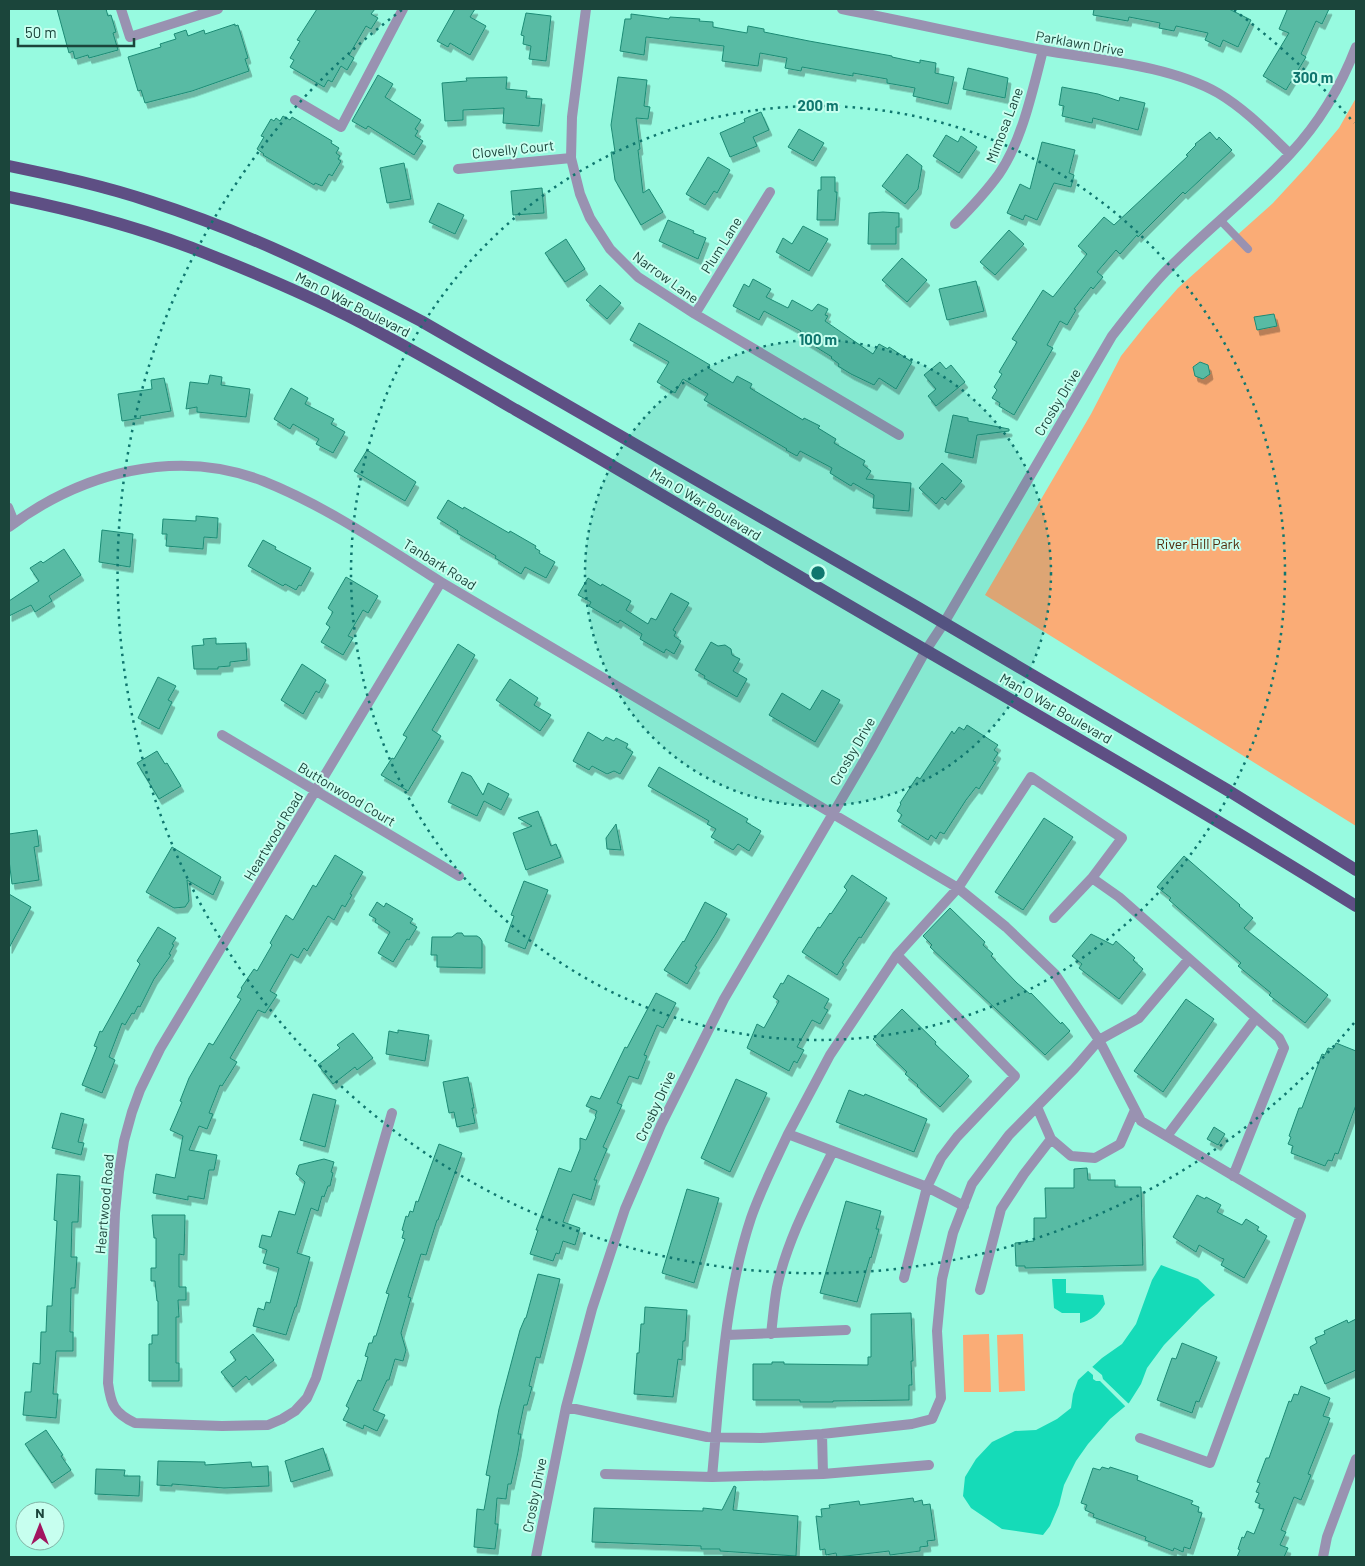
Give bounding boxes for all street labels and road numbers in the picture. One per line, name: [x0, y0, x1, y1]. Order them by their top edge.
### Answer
street label: Parklawn Drive: [1034, 27, 1126, 59]
street label: Mimosa Lane: [982, 85, 1026, 165]
street label: Clovelly Court: [471, 136, 555, 162]
street label: Plum Lane: [697, 214, 745, 276]
street label: Narrow Lane: [630, 247, 702, 307]
street label: Man O War Boulevard: [293, 268, 413, 340]
street label: Crosby Drive: [1030, 365, 1084, 439]
street label: Man O War Boulevard: [647, 464, 765, 544]
street label: Tanbark Road: [400, 535, 480, 593]
street label: Man O War Boulevard: [997, 669, 1115, 747]
street label: Crosby Drive: [826, 714, 878, 788]
street label: Buttonwood Court: [295, 758, 399, 830]
street label: Heartwood Road: [240, 789, 306, 883]
street label: Crosby Drive: [631, 1068, 679, 1144]
street label: Heartwood Road: [91, 1153, 117, 1255]
street label: Crosby Drive: [518, 1456, 550, 1534]

